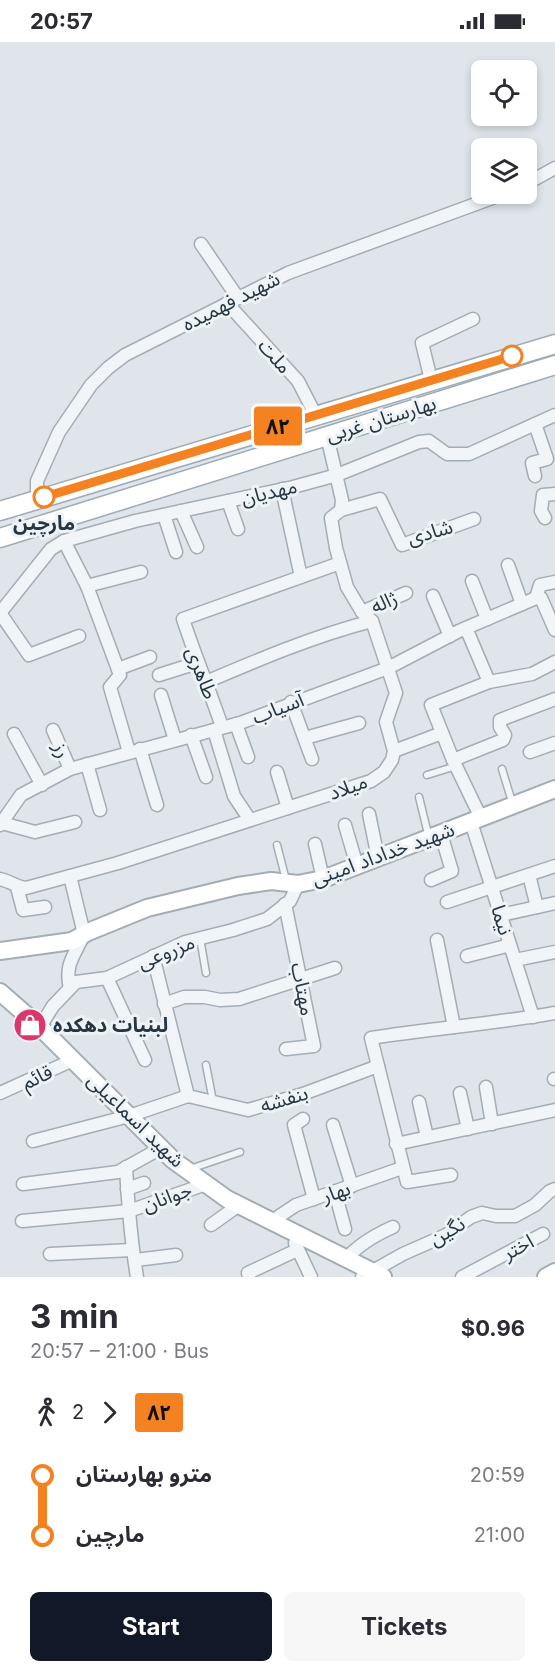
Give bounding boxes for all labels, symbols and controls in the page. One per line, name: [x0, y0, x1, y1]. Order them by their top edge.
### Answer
text: 20:57: [30, 8, 93, 34]
map controls: [471, 60, 537, 204]
button: locate: [471, 60, 537, 126]
button: layers: [471, 138, 537, 204]
street label: شهید فهمیده: [178, 266, 284, 336]
street label: ملت: [253, 334, 297, 378]
unlabelled marker: [501, 345, 523, 367]
street label: بهارستان غربی: [323, 391, 439, 447]
line badge: ۸۲: [251, 406, 305, 446]
text: ۸۲: [266, 414, 290, 439]
street label: مهدیان: [239, 474, 299, 510]
marker: مارچین: [33, 486, 55, 508]
place label: مارچین: [13, 511, 75, 537]
street label: شادی: [404, 514, 456, 550]
street label: ژاله: [367, 586, 401, 618]
street label: طاهری: [181, 644, 223, 702]
street label: آسیاب: [249, 687, 308, 729]
street label: رز: [48, 738, 76, 761]
street label: میلاد: [325, 769, 371, 805]
street label: شهید خداداد امینی: [308, 817, 458, 891]
street label: نیما: [486, 902, 518, 938]
street label: مزروعی: [134, 930, 198, 974]
street label: مهتاب: [286, 960, 320, 1018]
shop icon: لبنیات دهکده: [12, 1007, 48, 1043]
place label: لبنیات دهکده: [53, 1013, 168, 1037]
street label: قائم: [18, 1059, 58, 1097]
street label: شهید اسماعیلی: [82, 1068, 190, 1172]
street label: بنفشه: [257, 1080, 311, 1118]
street label: بهار: [318, 1176, 353, 1208]
street label: جوانان: [139, 1177, 195, 1217]
street label: نگین: [425, 1211, 469, 1251]
street label: اختر: [497, 1229, 538, 1266]
text: 3 min: [30, 1296, 119, 1336]
text: $0.96: [461, 1315, 525, 1341]
text: 20:57 – 21:00 · Bus: [30, 1339, 209, 1363]
icon: walk: [30, 1396, 63, 1429]
icon: forward: [93, 1396, 126, 1429]
text: 2: [72, 1400, 84, 1424]
text: ۸۲: [147, 1400, 171, 1425]
text: مترو بهارستان: [76, 1461, 212, 1487]
text: 20:59: [470, 1463, 525, 1487]
text: مارچین: [76, 1521, 144, 1547]
text: 21:00: [474, 1523, 525, 1547]
button: Start: [30, 1592, 272, 1661]
button: Tickets: [284, 1592, 525, 1661]

